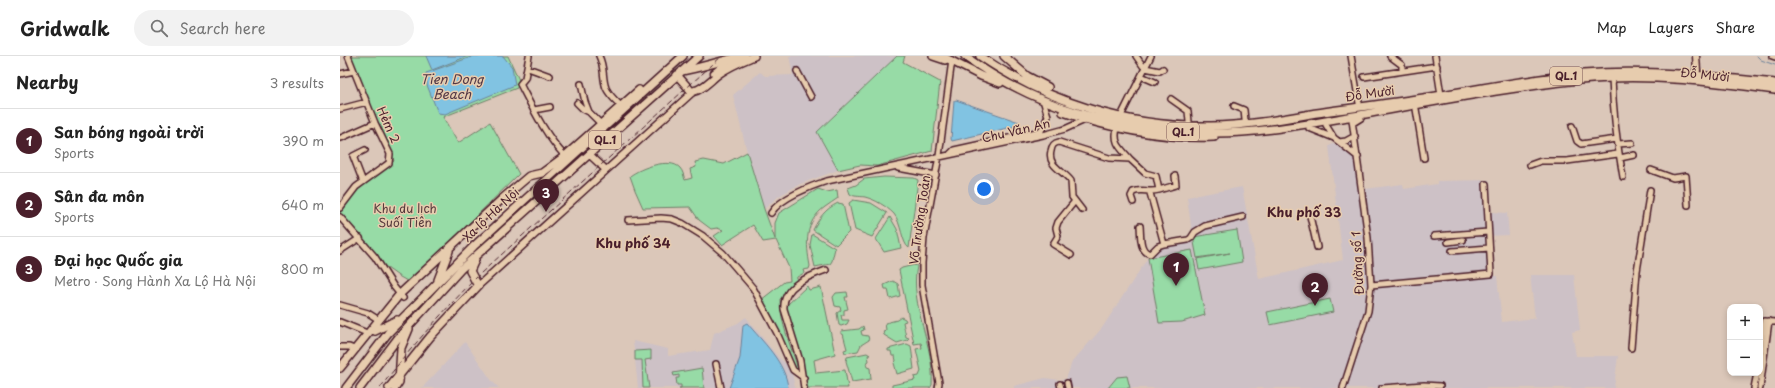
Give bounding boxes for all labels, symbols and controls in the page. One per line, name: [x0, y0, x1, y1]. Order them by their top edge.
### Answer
search box: [134, 10, 414, 46]
text: Gridwalk: [20, 14, 110, 42]
text: Search here: [180, 16, 265, 39]
icon: search: [148, 17, 170, 39]
text: Map: [1597, 17, 1627, 38]
text: Layers: [1649, 17, 1694, 38]
text: Share: [1716, 17, 1755, 38]
street label: Đỗ Mười: [1680, 62, 1731, 86]
road number: QL.1: [1550, 67, 1582, 85]
text: Nearby: [16, 69, 78, 95]
water label: Tien Dong Beach: [420, 69, 484, 103]
text: 3 results: [270, 73, 324, 92]
street label: Đỗ Mười: [1344, 81, 1396, 105]
street label: Hẻm 2: [373, 103, 405, 146]
street label: Chu Văn An: [980, 113, 1052, 147]
text: San bóng ngoài trời: [54, 120, 204, 143]
road number: QL.1: [1167, 123, 1199, 141]
text: 1: [26, 131, 32, 150]
text: 390 m: [282, 131, 324, 150]
road number: QL.1: [589, 131, 621, 149]
text: Sports: [54, 143, 94, 162]
street label: Võ Trường Toản: [904, 174, 934, 266]
pin: 3: [533, 179, 559, 212]
your location: [974, 179, 994, 199]
street label: Xa lộ Hà Nội: [458, 183, 523, 245]
text: Sân đa môn: [54, 184, 144, 207]
text: 2: [24, 195, 34, 214]
text: 640 m: [281, 195, 324, 214]
park label: Khu du lịch Suối Tiên: [373, 199, 437, 231]
district label: Khu phố 33: [1267, 202, 1342, 221]
text: Sports: [54, 207, 94, 226]
street label: Đường số 1: [1346, 231, 1368, 295]
district label: Khu phố 34: [596, 233, 671, 252]
text: Đại học Quốc gia: [54, 248, 183, 271]
pin: 1: [1163, 253, 1189, 286]
text: 3: [25, 259, 33, 278]
text: 800 m: [281, 259, 324, 278]
text: Metro · Song Hành Xa Lộ Hà Nội: [54, 271, 256, 290]
pin: 2: [1302, 273, 1328, 306]
map controls: [1727, 304, 1763, 376]
button: +: [1727, 304, 1763, 340]
button: −: [1727, 340, 1763, 376]

